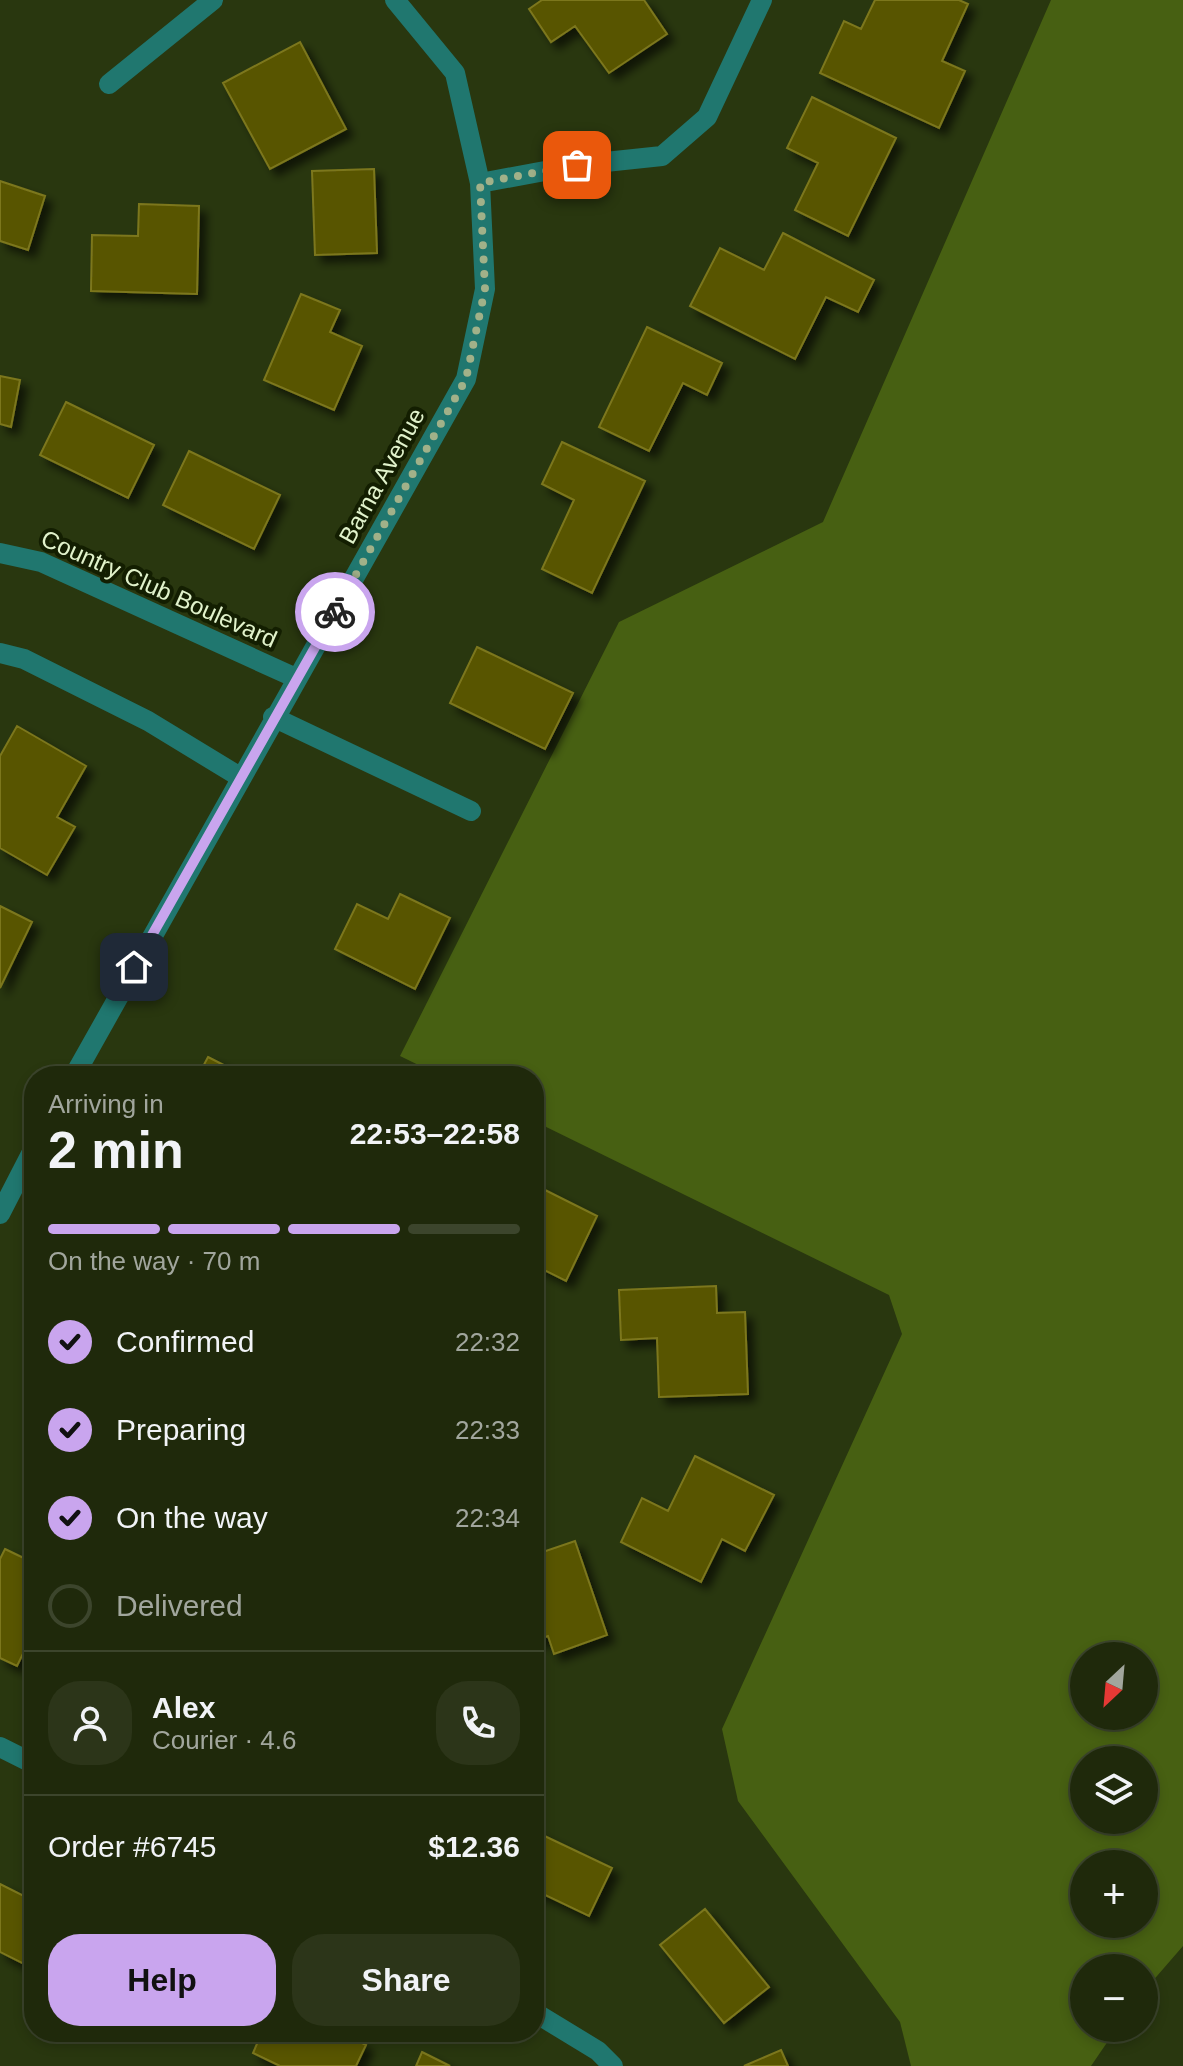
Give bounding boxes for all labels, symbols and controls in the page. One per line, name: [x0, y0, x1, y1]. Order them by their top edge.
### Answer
pin: [543, 131, 611, 199]
icon: bag: [555, 143, 599, 187]
street label: Barna Avenue: [333, 403, 430, 548]
street label: Country Club Boulevard: [37, 524, 281, 653]
courier: [295, 572, 375, 652]
icon: bike: [313, 590, 357, 634]
pin: [100, 933, 168, 1001]
icon: home: [112, 945, 156, 989]
text: Arriving in: [48, 1089, 164, 1119]
text: 22:53–22:58: [350, 1117, 520, 1150]
text: 2 min: [48, 1121, 184, 1179]
text: On the way · 70 m: [48, 1246, 260, 1276]
icon: check: [48, 1320, 92, 1364]
text: Confirmed: [116, 1325, 254, 1358]
text: 22:32: [455, 1327, 520, 1357]
icon: check: [48, 1408, 92, 1452]
text: Preparing: [116, 1413, 246, 1446]
text: 22:33: [455, 1415, 520, 1445]
icon: check: [48, 1496, 92, 1540]
text: On the way: [116, 1501, 268, 1534]
text: 22:34: [455, 1503, 520, 1533]
text: Delivered: [116, 1589, 243, 1622]
north arrow: [1070, 1642, 1158, 1730]
map controls: [1070, 1642, 1158, 2042]
button: person: [48, 1681, 132, 1765]
button: phone: [436, 1681, 520, 1765]
text: Alex: [152, 1691, 215, 1724]
text: Courier · 4.6: [152, 1725, 297, 1755]
button: layers: [1070, 1746, 1158, 1834]
text: Order #6745: [48, 1830, 216, 1863]
text: $12.36: [428, 1830, 520, 1863]
button: +: [1070, 1850, 1158, 1938]
button: Help: [48, 1934, 276, 2026]
button: Share: [292, 1934, 520, 2026]
button: −: [1070, 1954, 1158, 2042]

